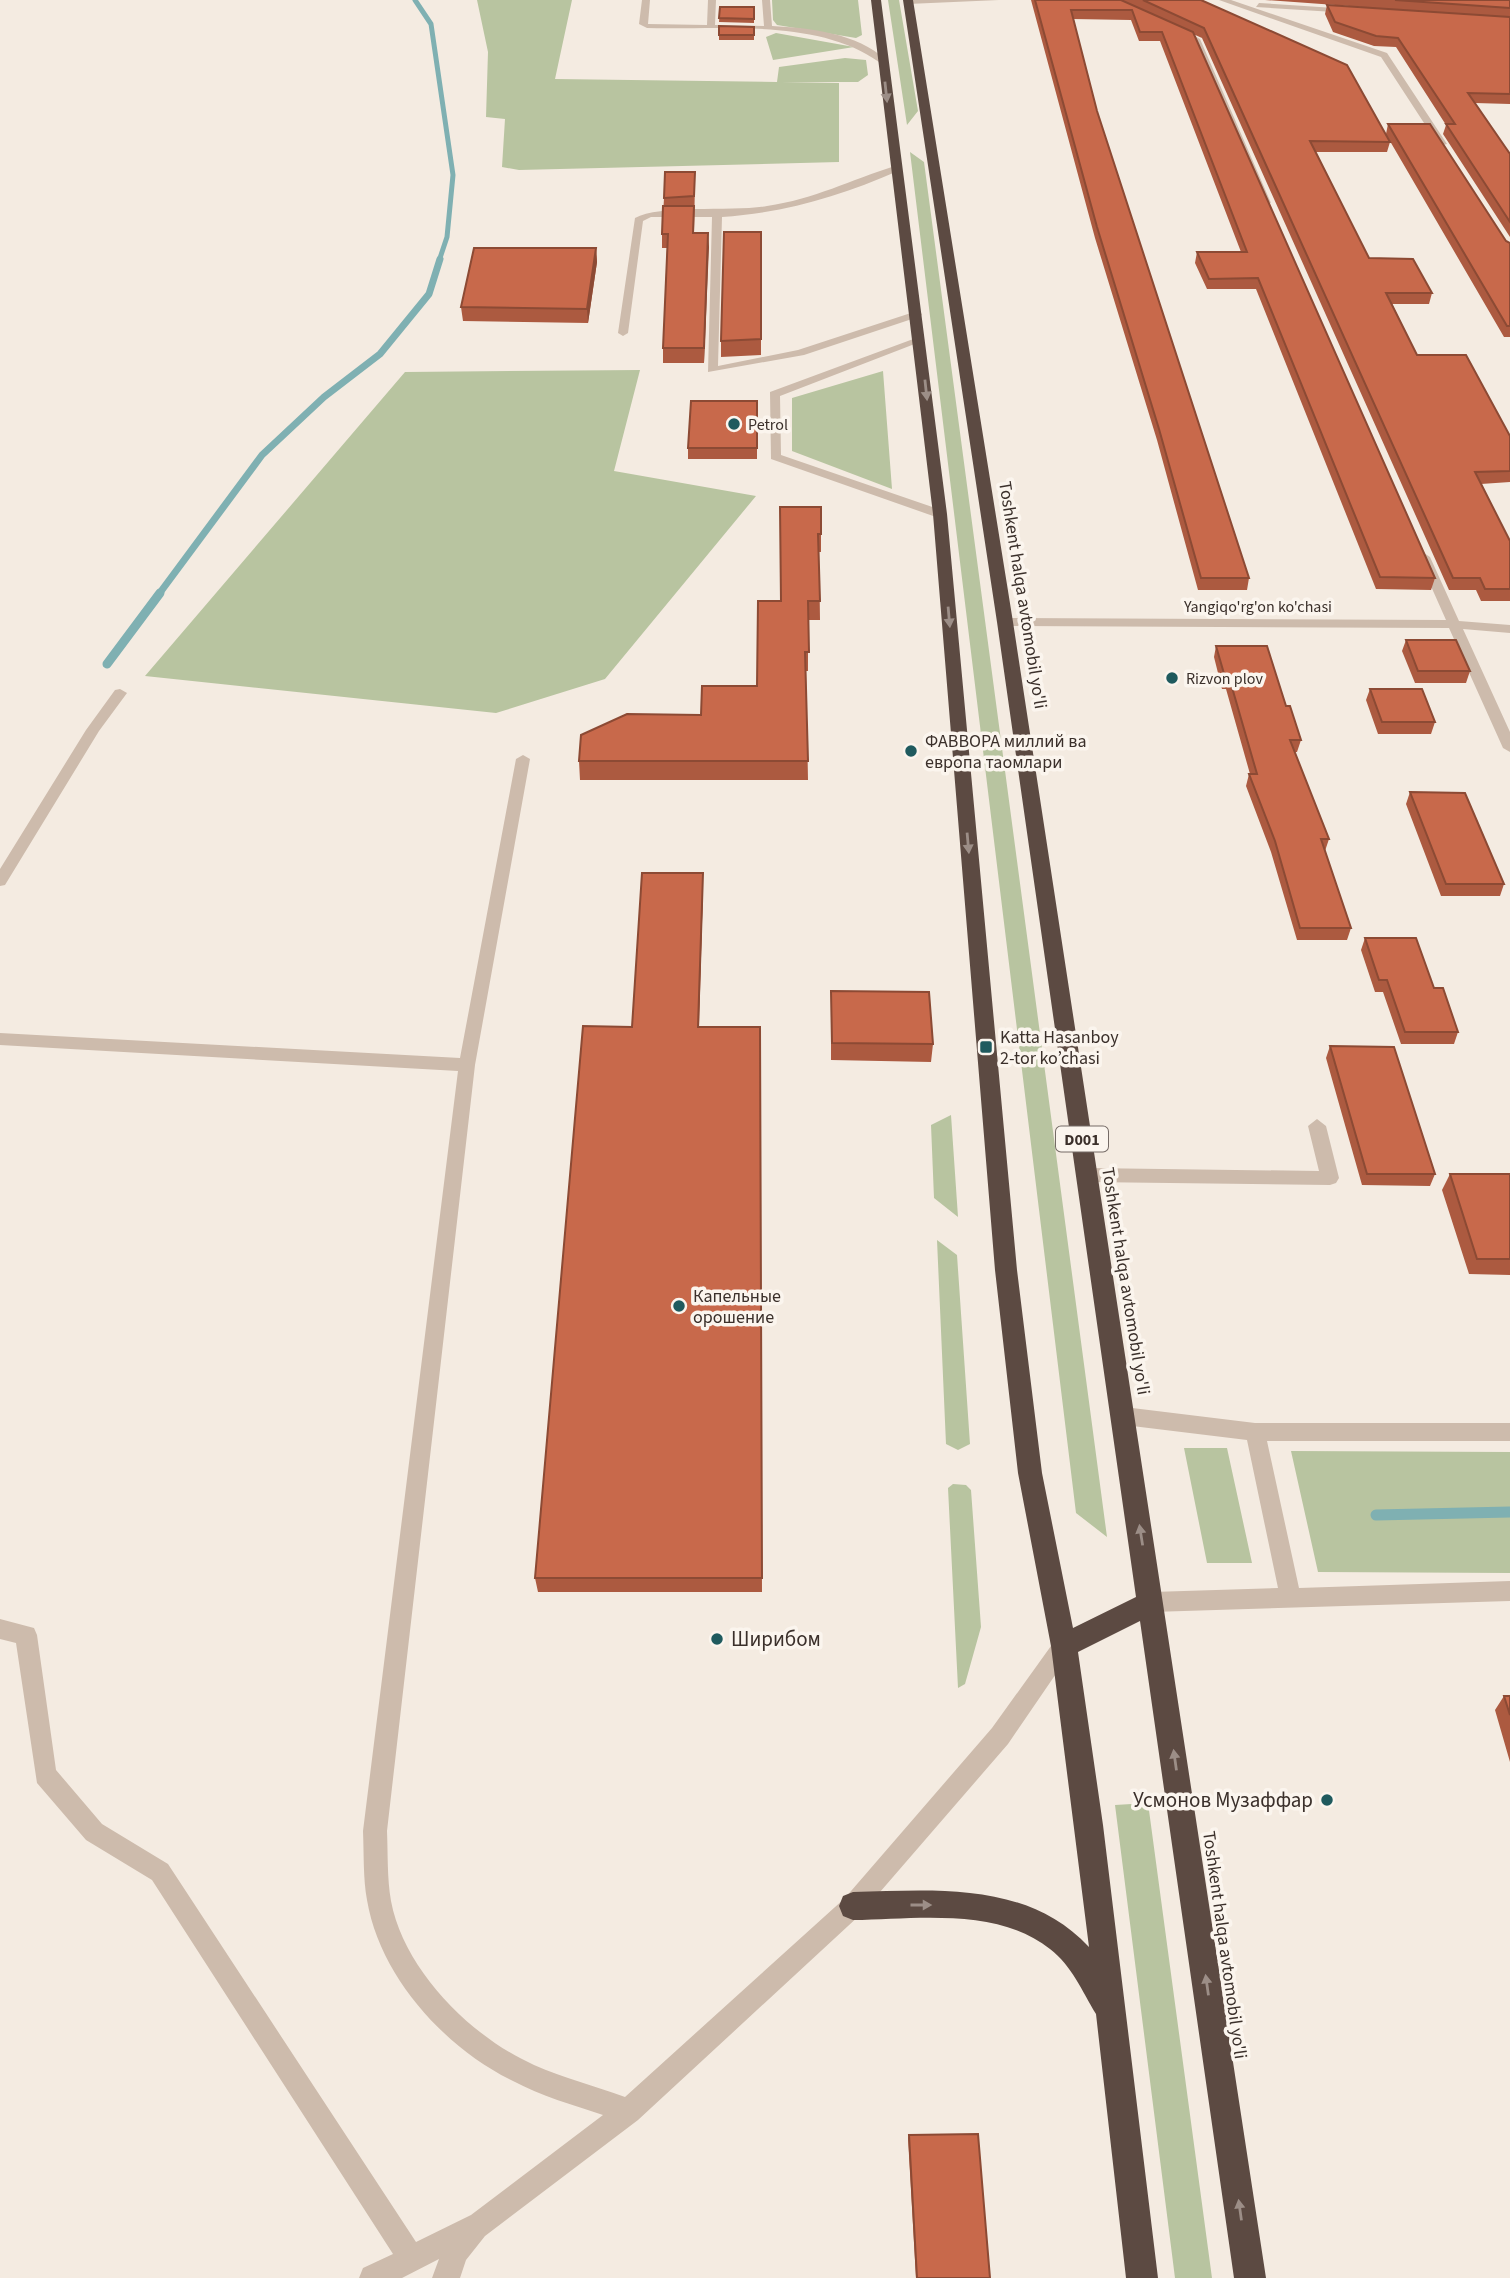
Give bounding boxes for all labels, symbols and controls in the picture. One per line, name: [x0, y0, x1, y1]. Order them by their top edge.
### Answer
one-way arrow: [880, 81, 891, 103]
one-way arrow: [921, 380, 932, 402]
place label: Petrol: [748, 414, 788, 436]
marker: Petrol: [726, 416, 742, 432]
street label: Toshkent halqa avtomobil yo'li: [992, 480, 1053, 711]
street label: Yangiqo'rg'on ko'chasi: [1183, 596, 1332, 618]
one-way arrow: [944, 606, 955, 628]
place label: Rizvon plov: [1186, 668, 1263, 690]
marker: Rizvon plov: [1164, 670, 1180, 686]
place label: ФАВВОРА миллий ва европа таомлари: [925, 729, 1086, 775]
marker: ФАВВОРА миллий ва европа таомлари: [903, 743, 919, 759]
one-way arrow: [963, 833, 974, 855]
place label: Katta Hasanboy 2-tor ko’chasi: [1000, 1025, 1119, 1071]
marker: Katta Hasanboy 2-tor ko’chasi: [978, 1039, 994, 1055]
road number: D001: [1056, 1126, 1108, 1152]
street label: Toshkent halqa avtomobil yo'li: [1095, 1166, 1156, 1397]
place label: Капельные орошение: [693, 1284, 781, 1330]
marker: Капельные орошение: [671, 1298, 687, 1314]
one-way arrow: [1136, 1524, 1147, 1546]
place label: Ширибом: [731, 1624, 821, 1654]
marker: Ширибом: [709, 1631, 725, 1647]
one-way arrow: [1169, 1749, 1180, 1771]
place label: Усмонов Музаффар: [1133, 1785, 1313, 1815]
marker: Усмонов Музаффар: [1319, 1792, 1335, 1808]
street label: Toshkent halqa avtomobil yo'li: [1196, 1829, 1253, 2061]
one-way arrow: [910, 1899, 932, 1911]
one-way arrow: [1202, 1974, 1213, 1996]
one-way arrow: [1234, 2199, 1245, 2221]

